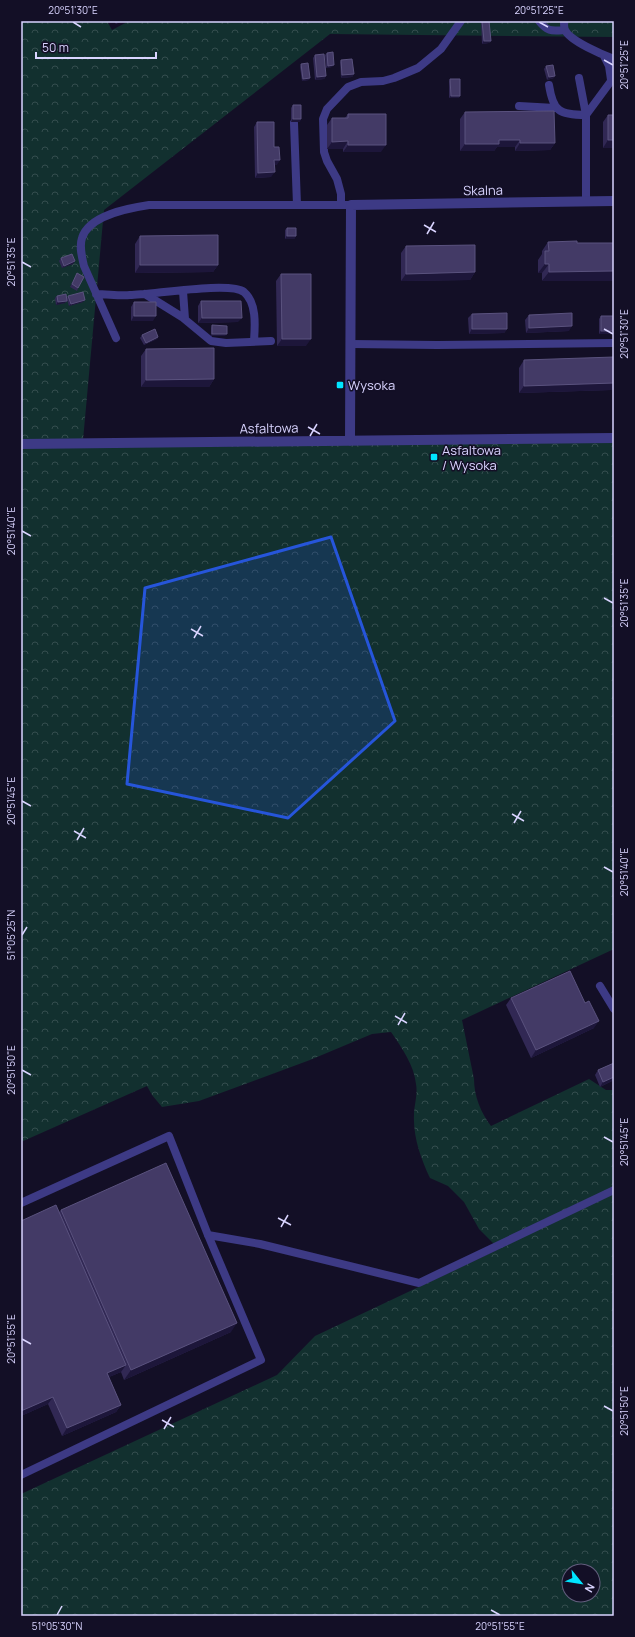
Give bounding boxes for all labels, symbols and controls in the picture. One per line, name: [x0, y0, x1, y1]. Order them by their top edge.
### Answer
text: 20°51'30"E: [48, 3, 98, 17]
text: 20°51'25"E: [514, 3, 564, 17]
scale bar: [36, 34, 156, 60]
text: 50 m: [42, 39, 69, 56]
text: 20°51'25"E: [617, 40, 631, 90]
street label: Skalna: [463, 181, 503, 199]
text: 20°51'35"E: [4, 237, 18, 287]
text: 20°51'30"E: [617, 309, 631, 359]
place label: Wysoka: [348, 376, 395, 394]
marker: Wysoka: [335, 380, 345, 390]
street label: Asfaltowa: [239, 418, 299, 438]
place label: Asfaltowa / Wysoka: [442, 441, 501, 474]
marker: Asfaltowa / Wysoka: [429, 452, 439, 462]
text: 20°51'40"E: [4, 506, 18, 555]
text: 20°51'35"E: [617, 578, 631, 628]
text: 20°51'45"E: [4, 777, 18, 825]
text: 20°51'40"E: [617, 847, 631, 896]
text: 51°05'25"N: [4, 910, 18, 960]
text: 20°51'50"E: [4, 1045, 18, 1095]
text: 20°51'45"E: [617, 1118, 631, 1166]
text: 20°51'55"E: [4, 1314, 18, 1364]
text: 20°51'50"E: [617, 1386, 631, 1436]
north arrow: [561, 1563, 601, 1603]
text: N: [582, 1581, 599, 1596]
text: 51°05'30"N: [32, 1619, 82, 1633]
text: 20°51'55"E: [475, 1619, 525, 1633]

